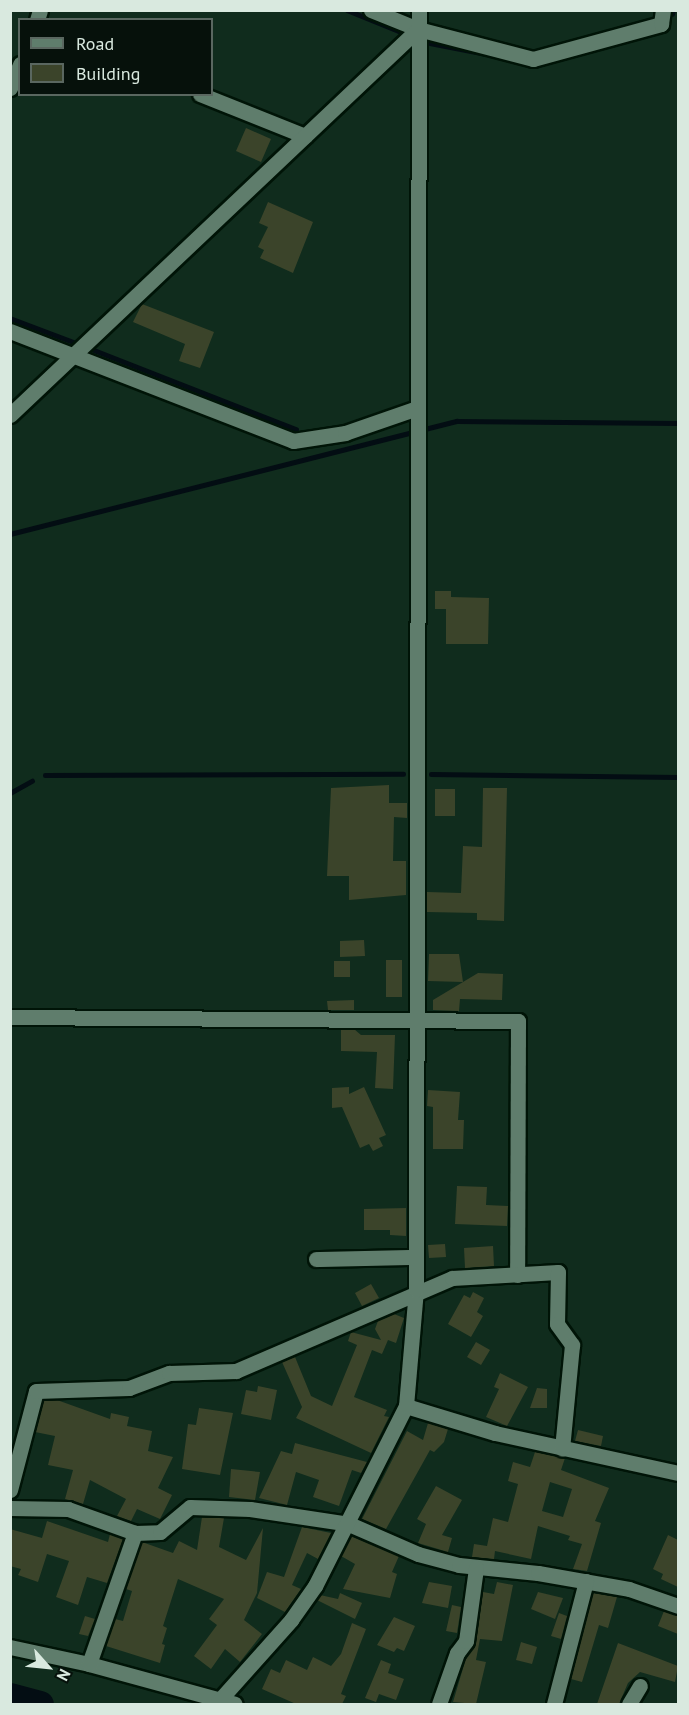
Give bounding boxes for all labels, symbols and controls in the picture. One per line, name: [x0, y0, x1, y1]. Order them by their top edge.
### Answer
legend: [18, 18, 213, 96]
text: Road: [76, 32, 114, 55]
text: Building: [76, 62, 140, 85]
north arrow: [18, 1637, 78, 1697]
text: N: [53, 1666, 75, 1684]

